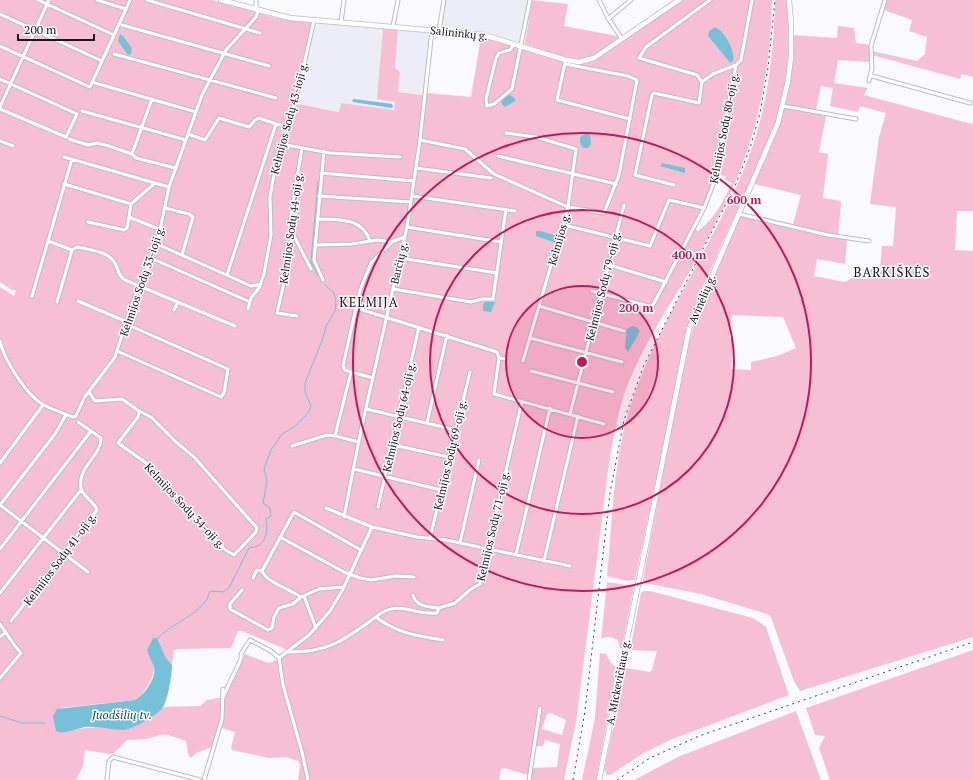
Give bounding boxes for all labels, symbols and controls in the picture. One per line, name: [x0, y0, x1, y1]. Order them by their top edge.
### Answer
scale bar: [18, 16, 94, 42]
text: 200 m: [24, 22, 57, 37]
street label: Salininkų g.: [429, 23, 489, 43]
street label: Kelmijos Sodų 43-ioji g.: [267, 60, 311, 176]
street label: Kelmijos Sodų 80-oji g.: [706, 71, 742, 185]
street label: Kelmijos Sodų 44-oji g.: [276, 171, 306, 285]
text: 600 m: [727, 192, 761, 207]
street label: Kelmijos g.: [545, 211, 573, 267]
street label: Kelmijos Sodų 33-ioji g.: [117, 224, 167, 338]
street label: Kelmijos Sodų 79-oji g.: [583, 230, 623, 342]
street label: Barčių g.: [387, 241, 411, 285]
text: 400 m: [672, 247, 706, 262]
district label: BARKIŠKĖS: [853, 263, 931, 281]
street label: Avinėlių g.: [685, 272, 719, 326]
district label: KELMIJA: [339, 293, 399, 311]
text: 200 m: [619, 300, 653, 315]
centre of rings: [575, 355, 589, 369]
street label: Kelmijos Sodų 64-oji g.: [380, 361, 418, 473]
street label: Kelmijos Sodų 69-oji g.: [431, 399, 469, 511]
street label: Kelmijos Sodų 34-oji g.: [142, 460, 228, 552]
street label: Kelmijos Sodų 71-oji g.: [474, 470, 512, 582]
street label: Kelmijos Sodų 41-oji g.: [21, 510, 99, 608]
street label: A. Mickevičiaus g.: [603, 638, 633, 726]
water label: Juodšilių tv.: [91, 707, 152, 722]

